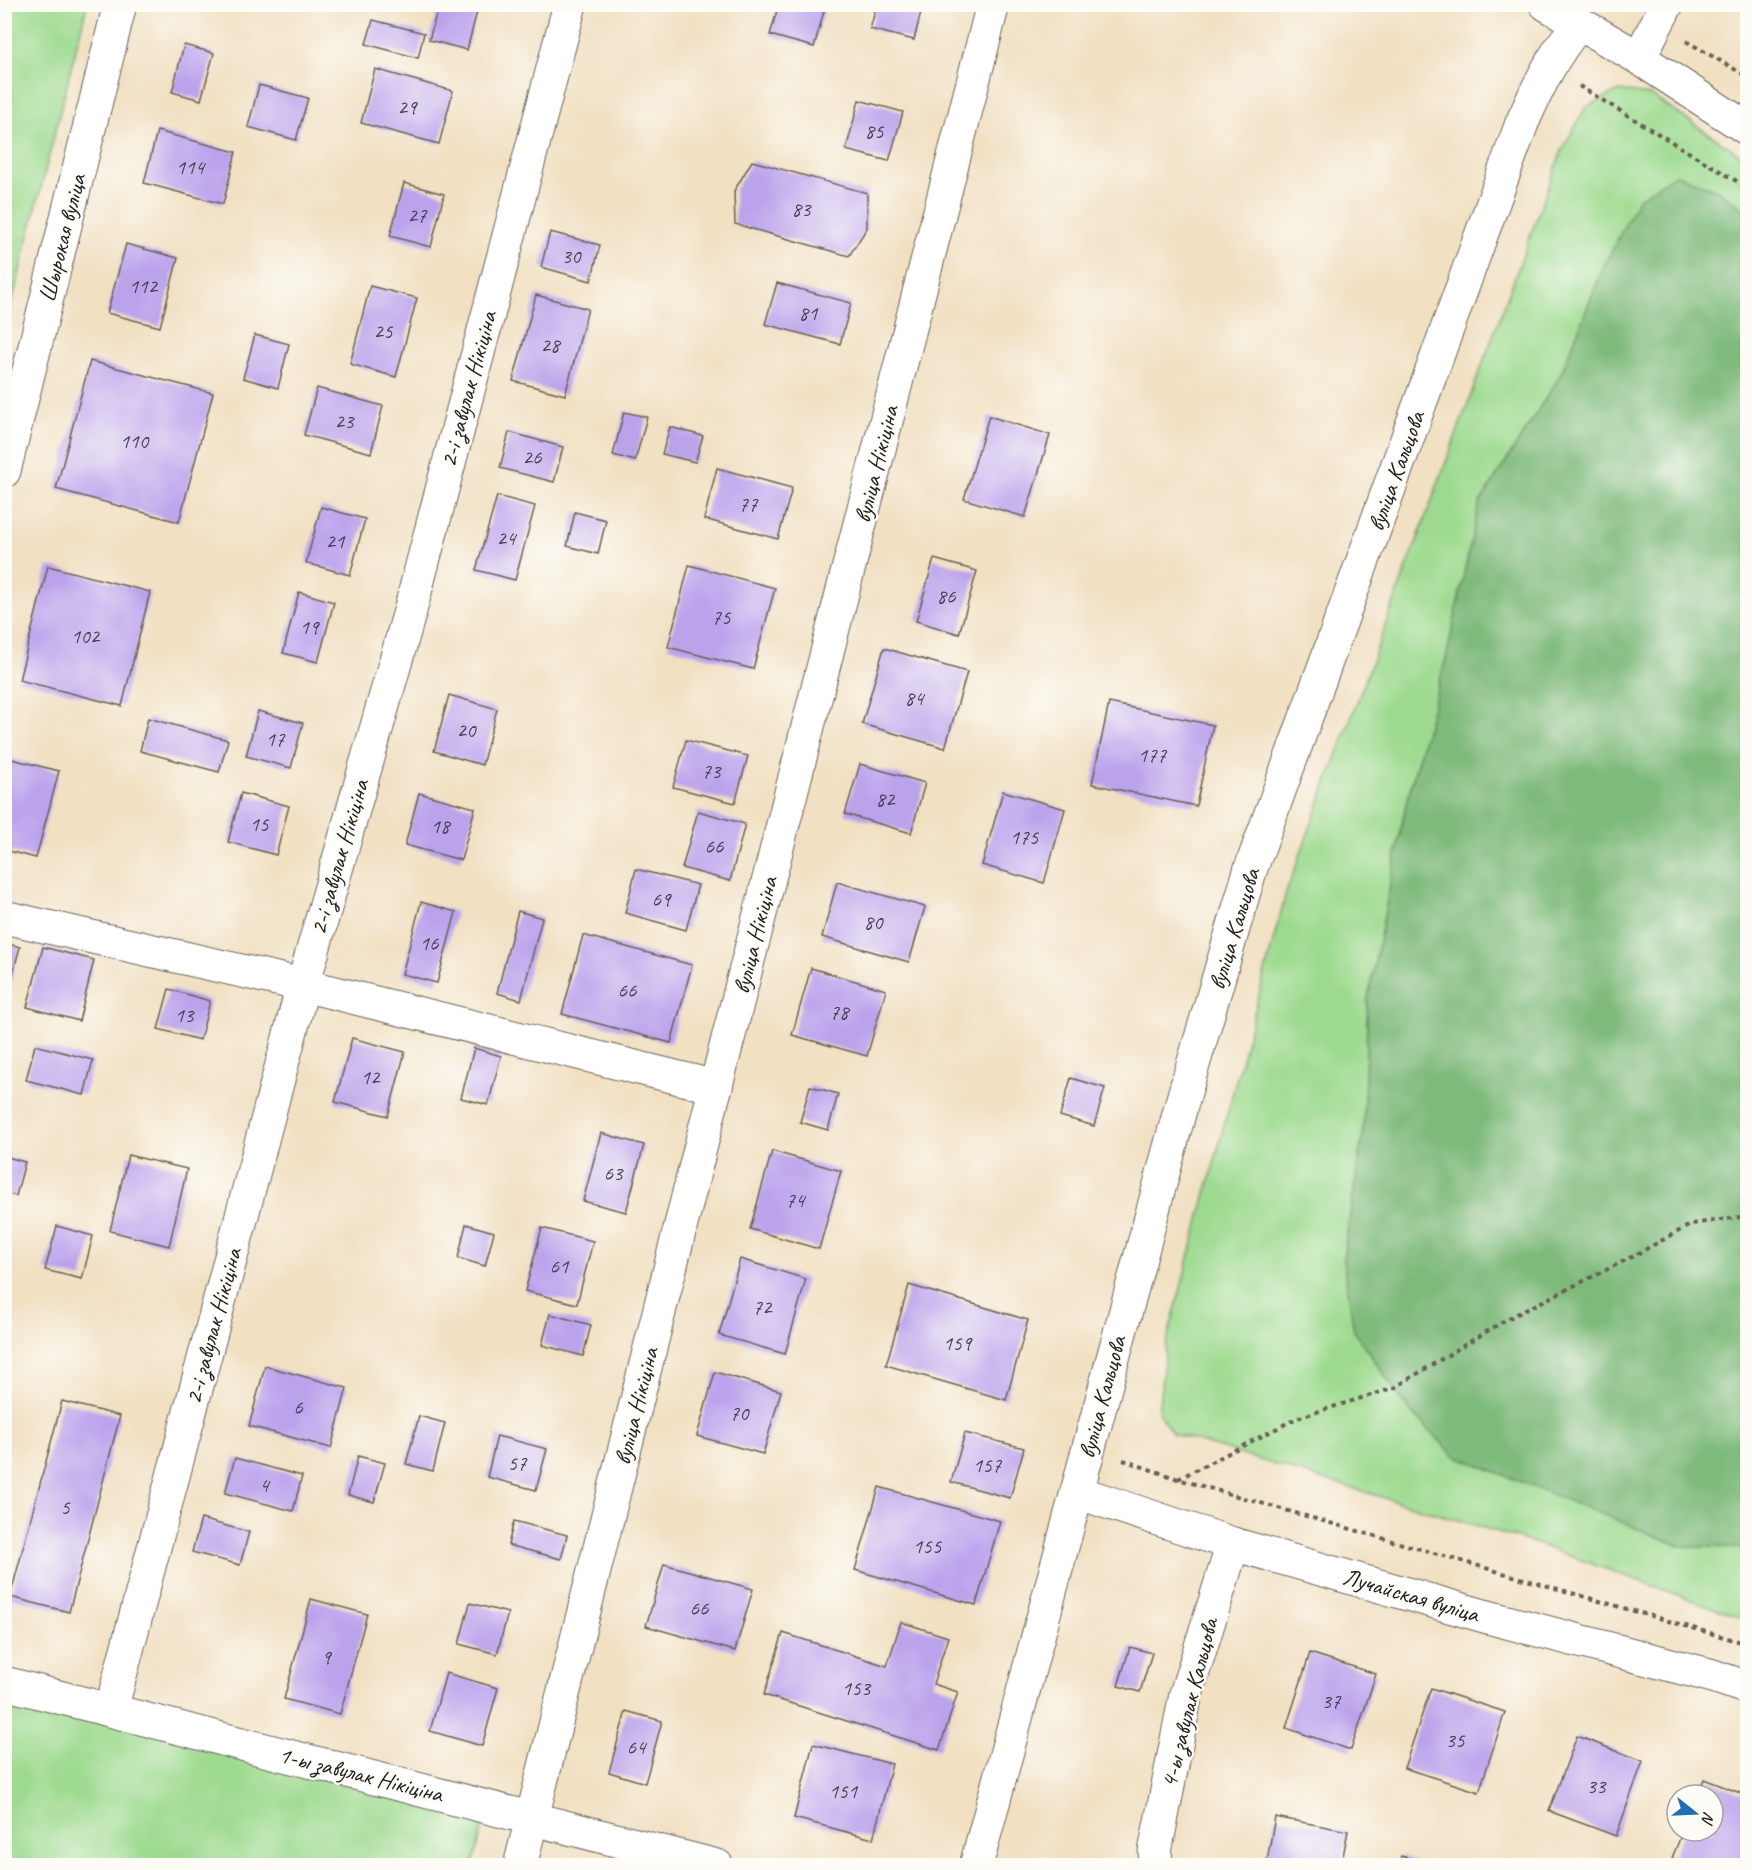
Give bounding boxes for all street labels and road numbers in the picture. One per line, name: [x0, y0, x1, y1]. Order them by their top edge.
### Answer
street label: Шырокая вуліца: [32, 169, 93, 305]
street label: 2-і завулак Нікіціна: [433, 307, 505, 470]
street label: вуліца Нікіціна: [847, 401, 905, 526]
street label: вуліца Кальцова: [1361, 406, 1432, 535]
street label: 2-і завулак Нікіціна: [303, 775, 377, 938]
street label: вуліца Кальцова: [1201, 863, 1267, 993]
street label: вуліца Нікіціна: [726, 872, 784, 997]
street label: 2-і завулак Нікіціна: [178, 1244, 250, 1407]
street label: вуліца Кальцова: [1071, 1331, 1133, 1461]
street label: вуліца Нікіціна: [607, 1343, 665, 1468]
street label: Лучайская вуліца: [1339, 1561, 1484, 1629]
street label: 4-ы завулак Кальцова: [1153, 1613, 1226, 1791]
street label: 1-ы завулак Нікіціна: [276, 1739, 448, 1810]

